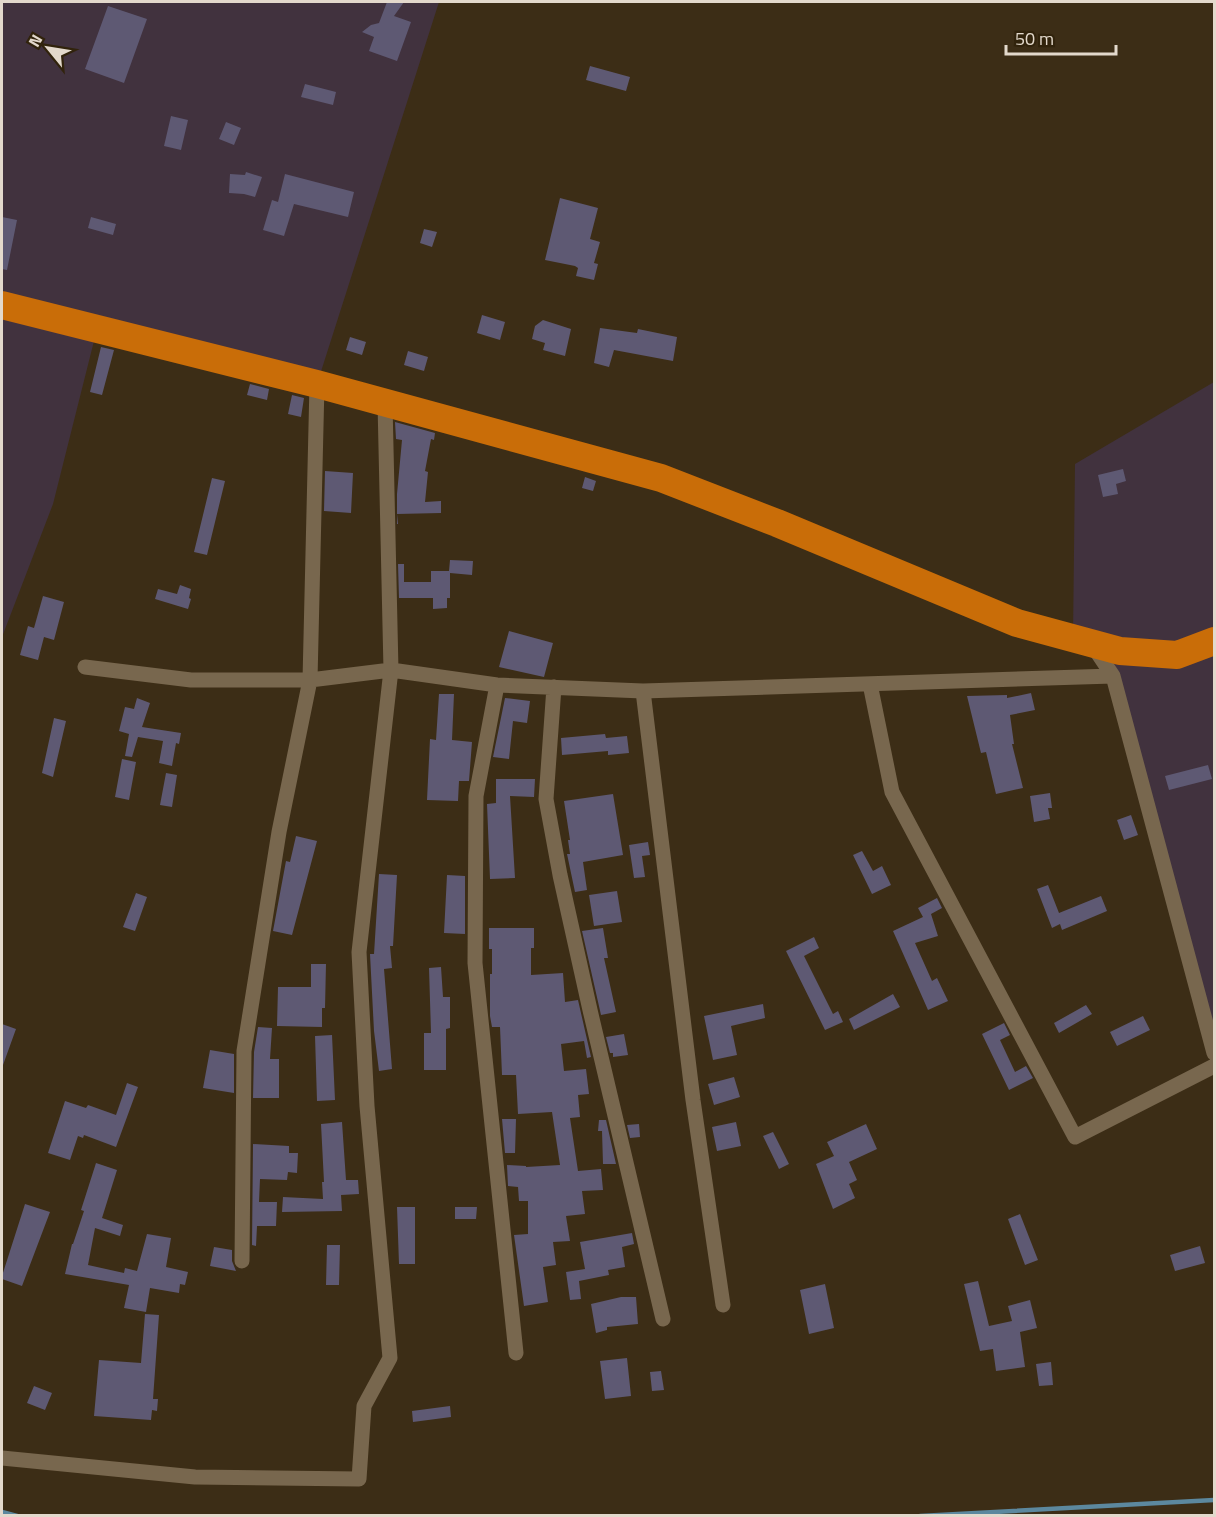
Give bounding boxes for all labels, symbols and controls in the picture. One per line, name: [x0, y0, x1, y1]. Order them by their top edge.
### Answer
north arrow: [18, 18, 78, 78]
scale bar: [1006, 18, 1116, 56]
text: 50 m: [1015, 25, 1054, 52]
text: N: [22, 30, 48, 51]

